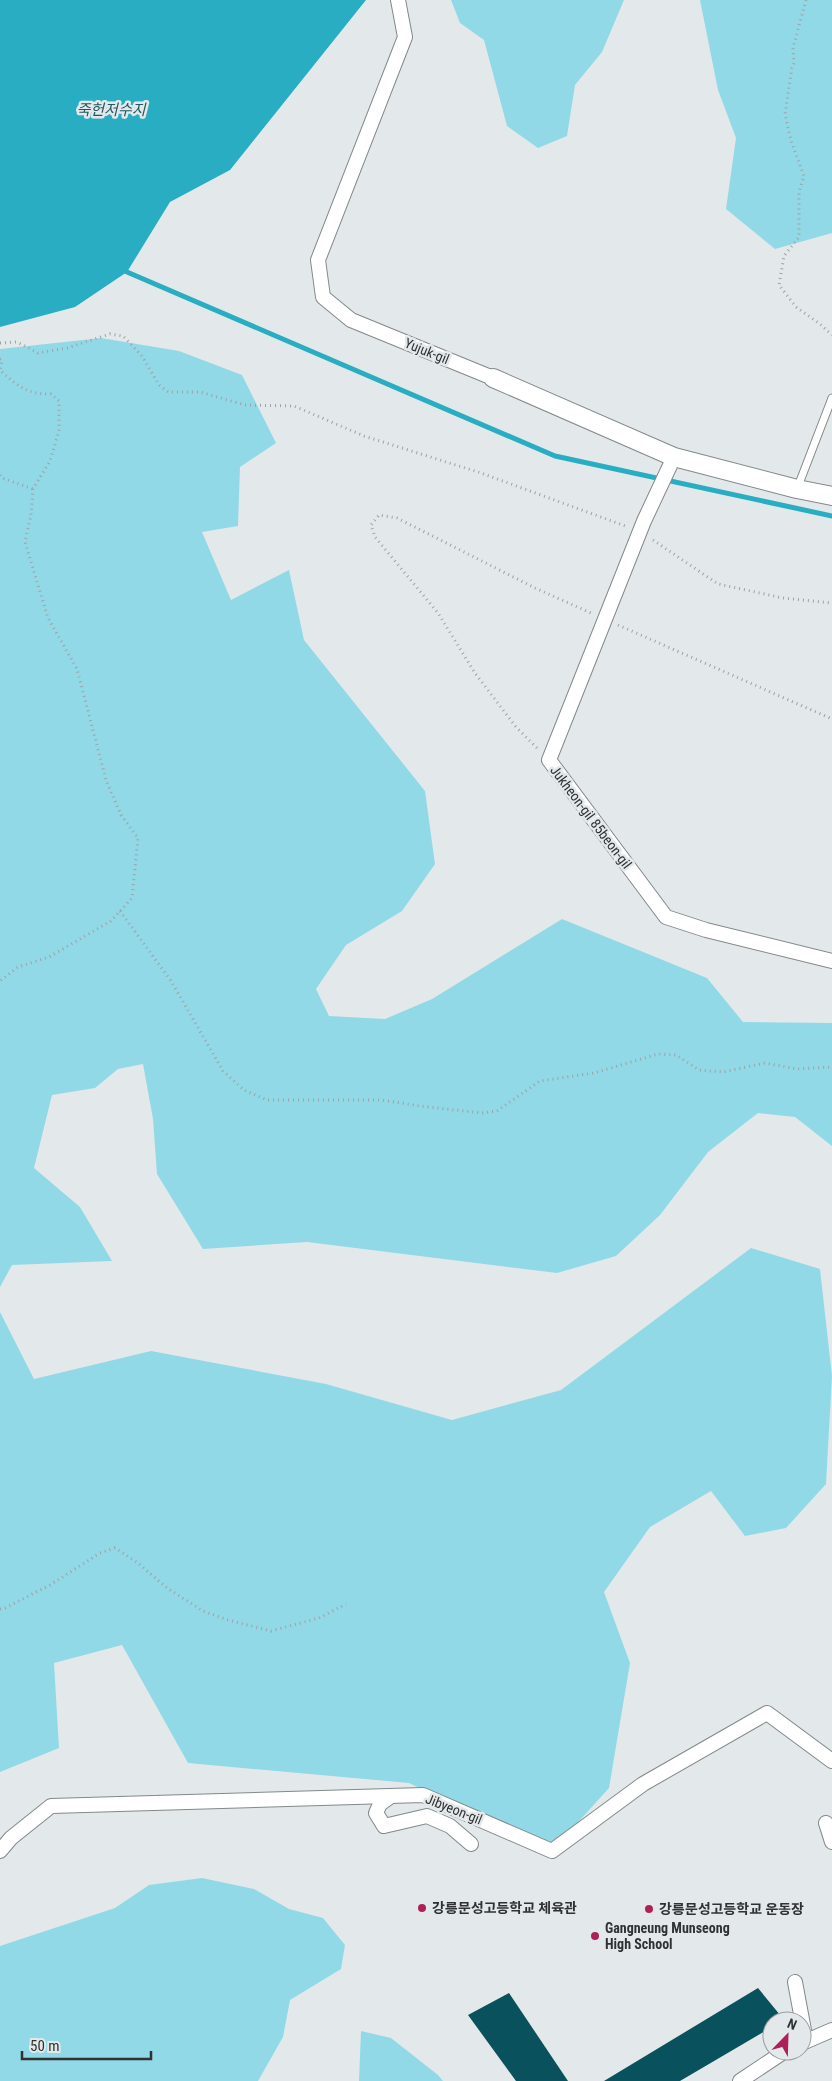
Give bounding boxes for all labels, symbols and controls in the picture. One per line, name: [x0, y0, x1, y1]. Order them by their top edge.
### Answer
water label: 죽헌저수지: [76, 101, 147, 119]
street label: Yujuk-gil: [402, 335, 452, 367]
street label: Jukheon-gil 85beon-gil: [547, 762, 635, 872]
street label: Jibyeon-gil: [423, 1790, 485, 1828]
place label: 강릉문성고등학교 체육관: [432, 1900, 577, 1916]
place label: 강릉문성고등학교 운동장: [659, 1901, 804, 1917]
marker: 강릉문성고등학교 체육관: [416, 1902, 428, 1914]
marker: 강릉문성고등학교 운동장: [643, 1903, 655, 1915]
place label: Gangneung Munseong High School: [605, 1920, 730, 1952]
marker: Gangneung Munseong High School: [589, 1930, 601, 1942]
north arrow: [762, 2011, 812, 2061]
text: N: [785, 2015, 799, 2033]
scale bar: [22, 2028, 151, 2060]
text: 50 m: [30, 2037, 60, 2055]

